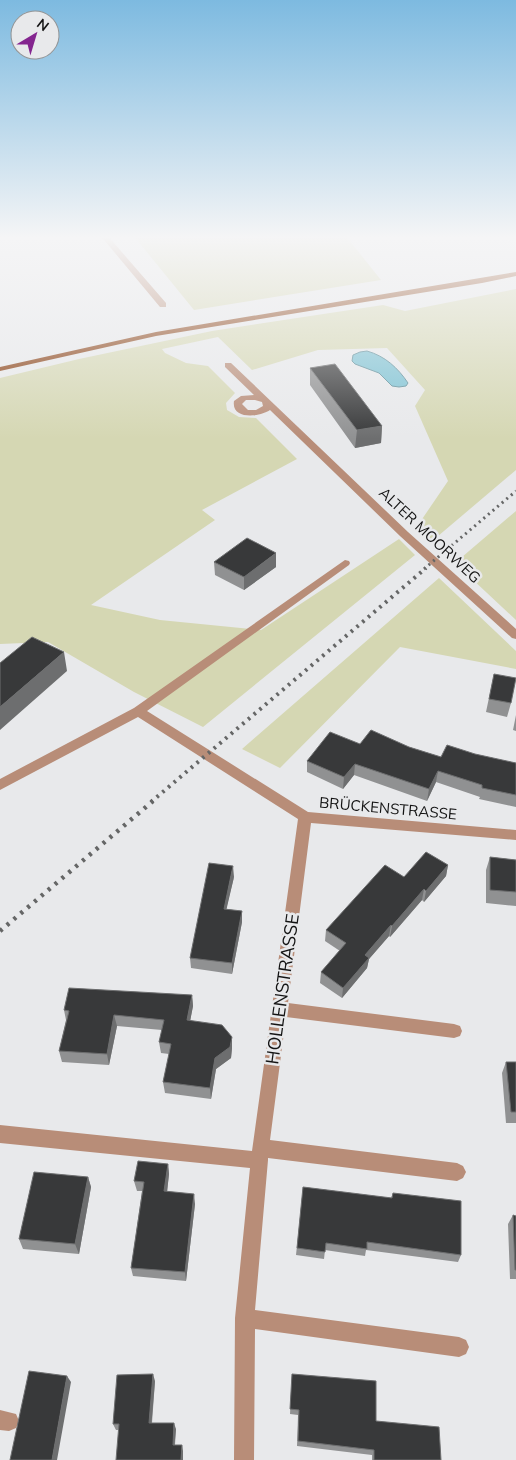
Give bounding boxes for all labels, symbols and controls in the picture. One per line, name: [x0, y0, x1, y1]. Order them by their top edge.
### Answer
north arrow: [10, 10, 60, 60]
text: N: [33, 14, 53, 35]
street label: ALTER MOORWEG: [375, 483, 485, 587]
street label: BRÜCKENSTRASSE: [318, 793, 458, 823]
street label: HOLLENSTRASSE: [260, 912, 304, 1066]

